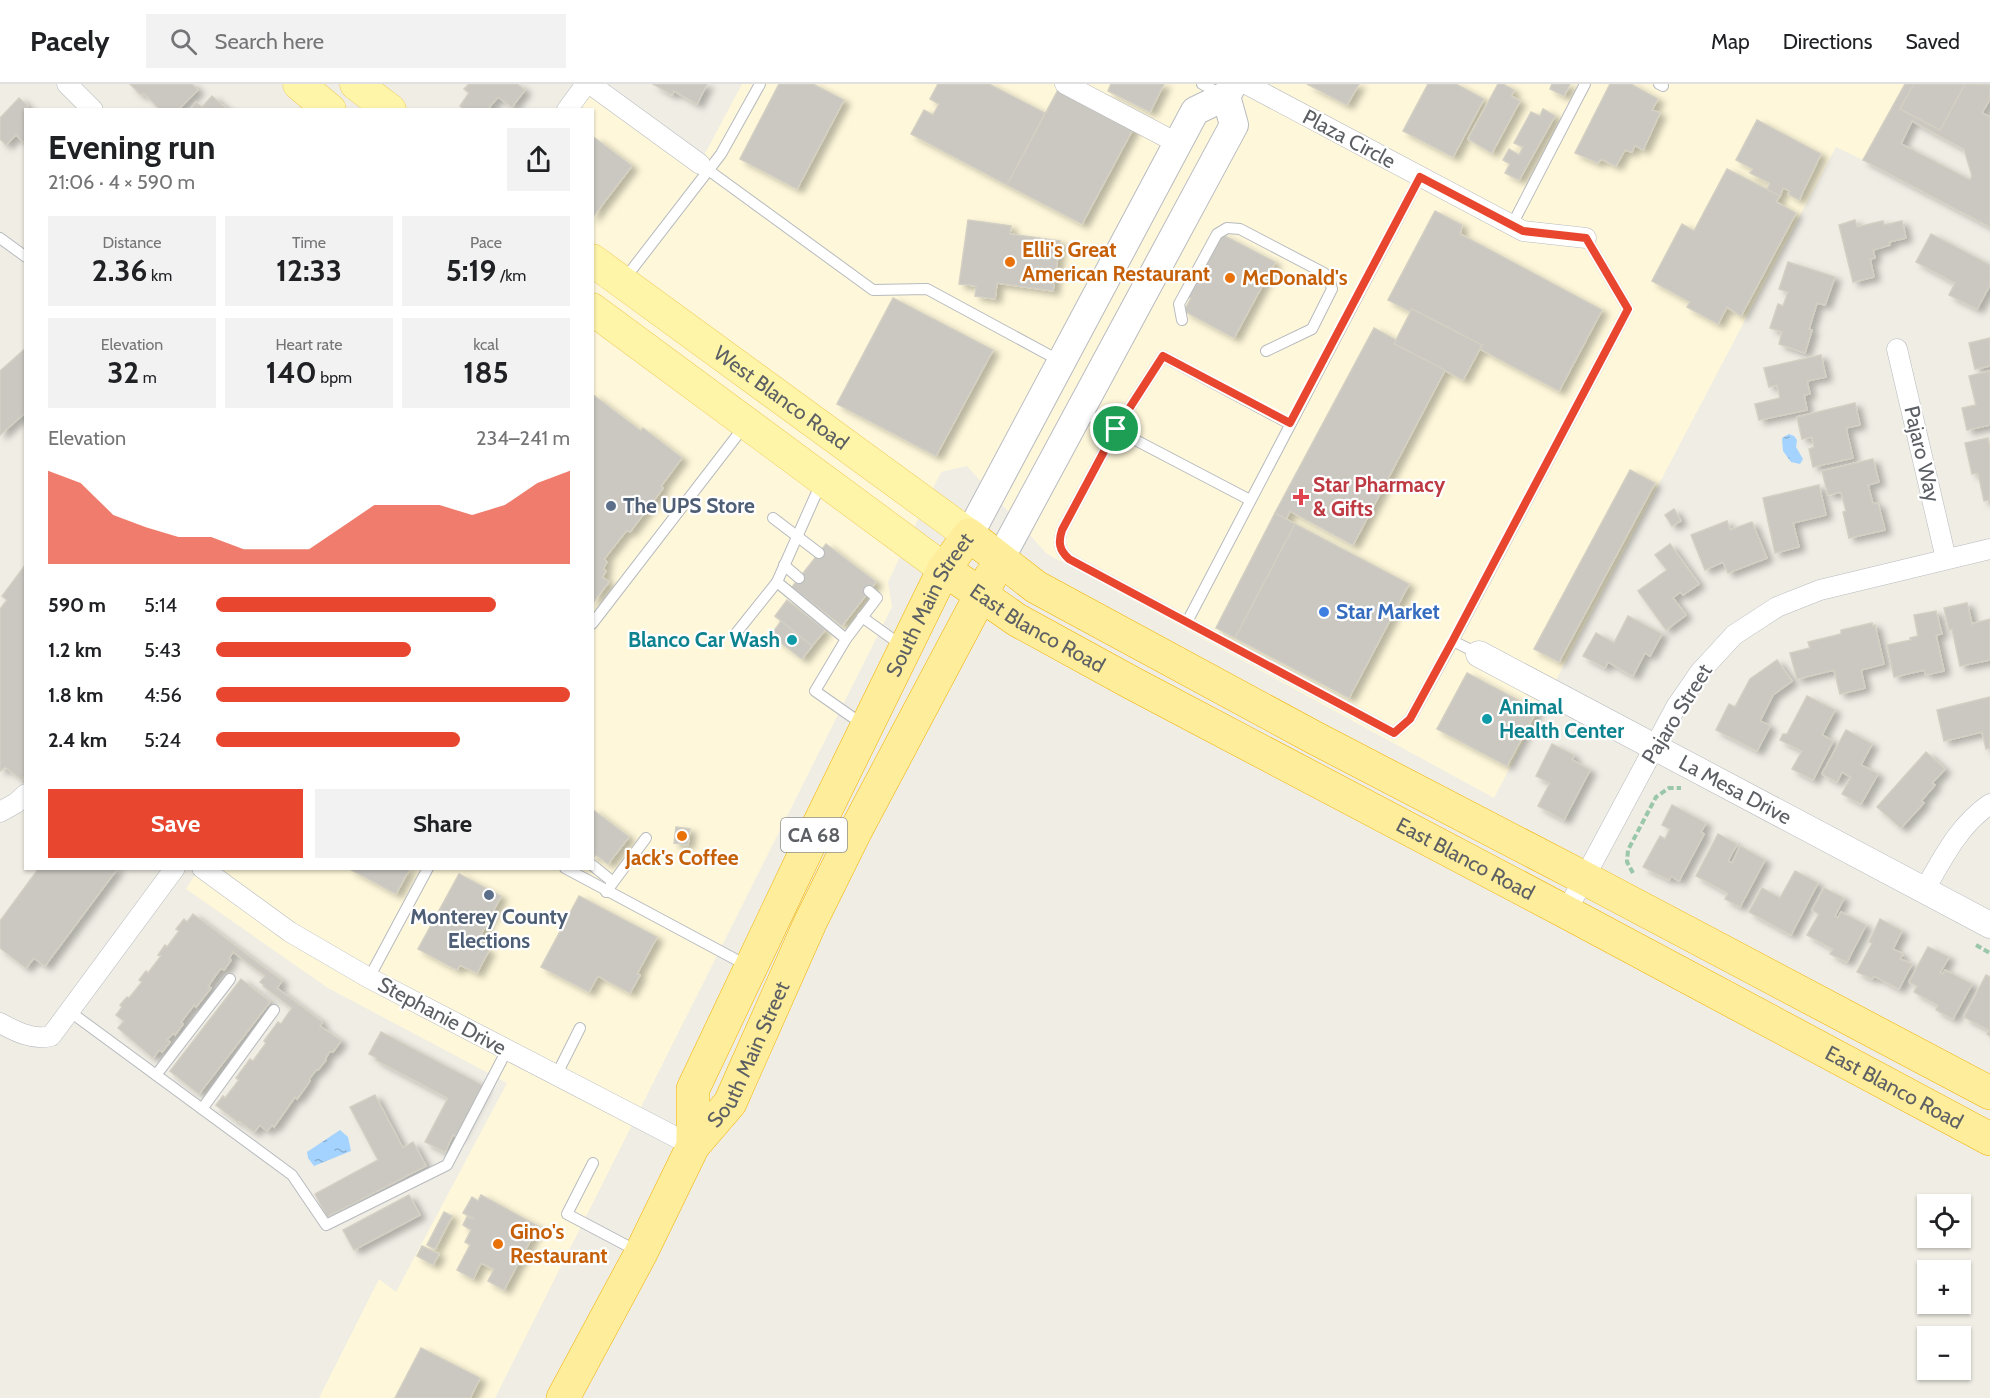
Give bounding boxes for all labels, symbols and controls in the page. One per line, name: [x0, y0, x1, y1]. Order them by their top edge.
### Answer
search box: [146, 14, 566, 68]
text: Pacely: [30, 24, 110, 58]
icon: search: [167, 25, 200, 58]
text: Search here: [215, 28, 324, 55]
text: Map: [1711, 29, 1750, 54]
text: Directions: [1783, 29, 1872, 54]
text: Saved: [1905, 29, 1960, 54]
street label: Plaza Circle: [1299, 104, 1400, 173]
text: Evening run: [48, 127, 215, 167]
button: share: [507, 128, 570, 191]
text: 21:06 · 4 × 590 m: [48, 170, 195, 194]
text: Distance: [103, 233, 161, 252]
text: Time: [292, 233, 326, 252]
text: Pace: [470, 233, 502, 252]
place label: Elli's Great American Restaurant: [1022, 237, 1210, 286]
text: 2.36: [92, 252, 147, 289]
text: 12:33: [276, 252, 342, 289]
text: 5:19: [446, 252, 496, 289]
marker: Elli's Great American Restaurant: [1003, 255, 1017, 269]
place label: McDonald's: [1242, 265, 1348, 290]
text: km: [147, 266, 172, 285]
text: /km: [496, 266, 526, 285]
marker: McDonald's: [1223, 271, 1237, 285]
text: Elevation: [101, 335, 163, 354]
text: Heart rate: [276, 335, 342, 354]
text: kcal: [473, 335, 499, 354]
street label: West Blanco Road: [709, 340, 854, 455]
text: 32: [107, 354, 139, 391]
text: 140: [266, 354, 317, 391]
text: 185: [463, 354, 509, 391]
text: m: [139, 368, 157, 387]
text: bpm: [317, 368, 352, 387]
pin: [1090, 403, 1141, 454]
street label: Pajaro Way: [1898, 403, 1946, 505]
icon: arrive: [1099, 412, 1132, 445]
text: Elevation: [48, 426, 126, 450]
text: 234–241 m: [476, 426, 570, 450]
place label: Star Pharmacy & Gifts: [1313, 472, 1446, 521]
marker: Star Pharmacy & Gifts: [1294, 490, 1308, 504]
place label: The UPS Store: [623, 493, 755, 518]
marker: The UPS Store: [604, 499, 618, 513]
street label: South Main Street: [880, 528, 978, 681]
street label: East Blanco Road: [966, 578, 1109, 678]
text: 590 m: [48, 593, 106, 617]
text: 5:14: [144, 593, 177, 617]
place label: Star Market: [1336, 599, 1440, 624]
marker: Star Market: [1317, 605, 1331, 619]
place label: Blanco Car Wash: [628, 627, 780, 652]
marker: Blanco Car Wash: [785, 633, 799, 647]
text: 1.2 km: [48, 638, 102, 662]
text: 5:43: [144, 638, 181, 662]
street label: Pajaro Street: [1636, 659, 1718, 769]
text: 1.8 km: [48, 683, 103, 707]
text: 4:56: [144, 683, 182, 707]
place label: Animal Health Center: [1499, 694, 1624, 743]
marker: Animal Health Center: [1480, 712, 1494, 726]
text: 2.4 km: [48, 728, 107, 752]
text: 5:24: [144, 728, 181, 752]
street label: La Mesa Drive: [1675, 749, 1796, 830]
button: Save: [48, 789, 303, 858]
button: Share: [315, 789, 570, 858]
street label: East Blanco Road: [1392, 812, 1539, 905]
road number: CA 68: [781, 818, 847, 852]
marker: Jack's Coffee: [675, 829, 689, 843]
place label: Jack's Coffee: [624, 845, 739, 870]
marker: Monterey County Elections: [482, 888, 496, 902]
place label: Monterey County Elections: [410, 904, 569, 953]
street label: Stephanie Drive: [374, 971, 511, 1060]
street label: South Main Street: [702, 977, 794, 1132]
street label: East Blanco Road: [1821, 1040, 1968, 1134]
map controls: [1917, 1194, 1971, 1380]
button: locate: [1917, 1194, 1971, 1248]
place label: Gino's Restaurant: [510, 1219, 608, 1268]
marker: Gino's Restaurant: [491, 1237, 505, 1251]
button: +: [1917, 1260, 1971, 1314]
button: −: [1917, 1326, 1971, 1380]

